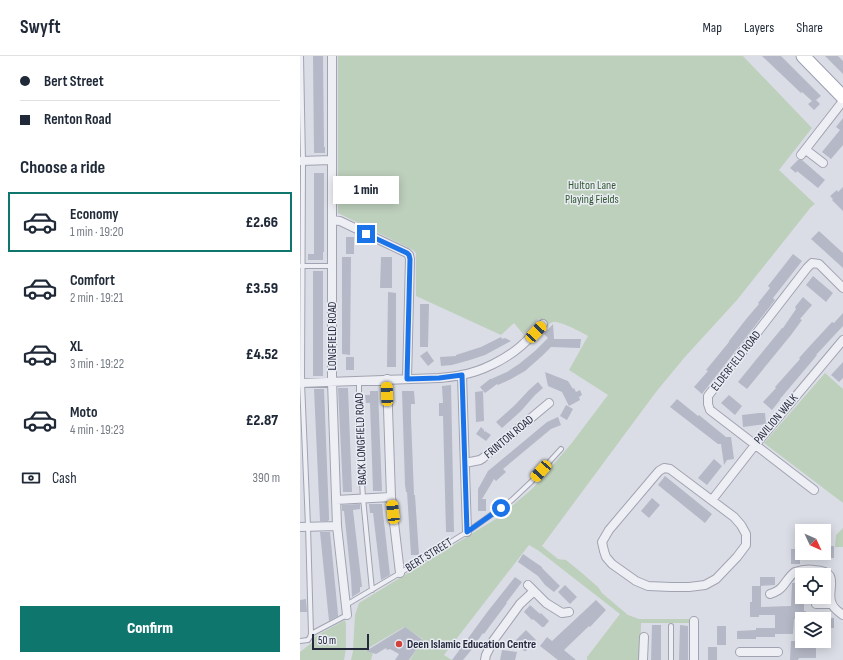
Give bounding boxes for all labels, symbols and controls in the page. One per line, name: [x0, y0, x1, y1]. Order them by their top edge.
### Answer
text: Swyft: [20, 16, 61, 39]
text: Map: [702, 19, 722, 36]
text: Layers: [744, 19, 774, 36]
text: Share: [796, 19, 823, 36]
text: Bert Street: [44, 72, 104, 91]
text: Renton Road: [44, 110, 111, 129]
text: Choose a ride: [20, 157, 105, 178]
callout: 1 min: [333, 176, 399, 204]
park label: Hulton Lane Playing Fields: [565, 178, 619, 207]
text: 1 min: [354, 182, 378, 198]
icon: car: [22, 204, 58, 240]
text: Economy: [70, 205, 119, 224]
text: £2.66: [246, 213, 278, 232]
text: 1 min · 19:20: [70, 224, 124, 240]
route end: [357, 225, 375, 243]
icon: car: [22, 270, 58, 306]
text: Comfort: [70, 271, 115, 290]
text: £3.59: [245, 279, 278, 298]
text: 2 min · 19:21: [70, 290, 123, 306]
street label: LONGFIELD ROAD: [325, 301, 340, 371]
car: [523, 319, 549, 345]
street label: ELDERFIELD ROAD: [708, 328, 764, 394]
icon: car: [22, 336, 58, 372]
text: XL: [70, 337, 83, 356]
text: £4.52: [246, 345, 278, 364]
text: 3 min · 19:22: [70, 356, 124, 372]
car: [381, 382, 393, 406]
street label: PAVILION WALK: [751, 390, 802, 447]
street label: BACK LONGFIELD ROAD: [352, 392, 370, 486]
icon: car: [22, 402, 58, 438]
text: Moto: [70, 403, 97, 422]
text: £2.87: [246, 411, 278, 430]
street label: FRINTON ROAD: [481, 412, 537, 462]
text: 4 min · 19:23: [70, 422, 124, 438]
car: [529, 458, 553, 484]
icon: cash: [20, 467, 42, 489]
text: Cash: [52, 469, 77, 488]
text: 390 m: [253, 470, 280, 486]
car: [386, 499, 400, 525]
route start: [492, 499, 510, 517]
north arrow: [795, 524, 831, 560]
map controls: [795, 524, 831, 648]
street label: BERT STREET: [403, 535, 455, 575]
button: locate: [795, 568, 831, 604]
button: Confirm: [20, 606, 280, 652]
button: layers: [795, 612, 831, 648]
scale bar: [312, 632, 369, 651]
text: 50 m: [318, 634, 336, 647]
place label: Deen Islamic Education Centre: [407, 637, 536, 652]
marker: Deen Islamic Education Centre: [394, 639, 404, 649]

